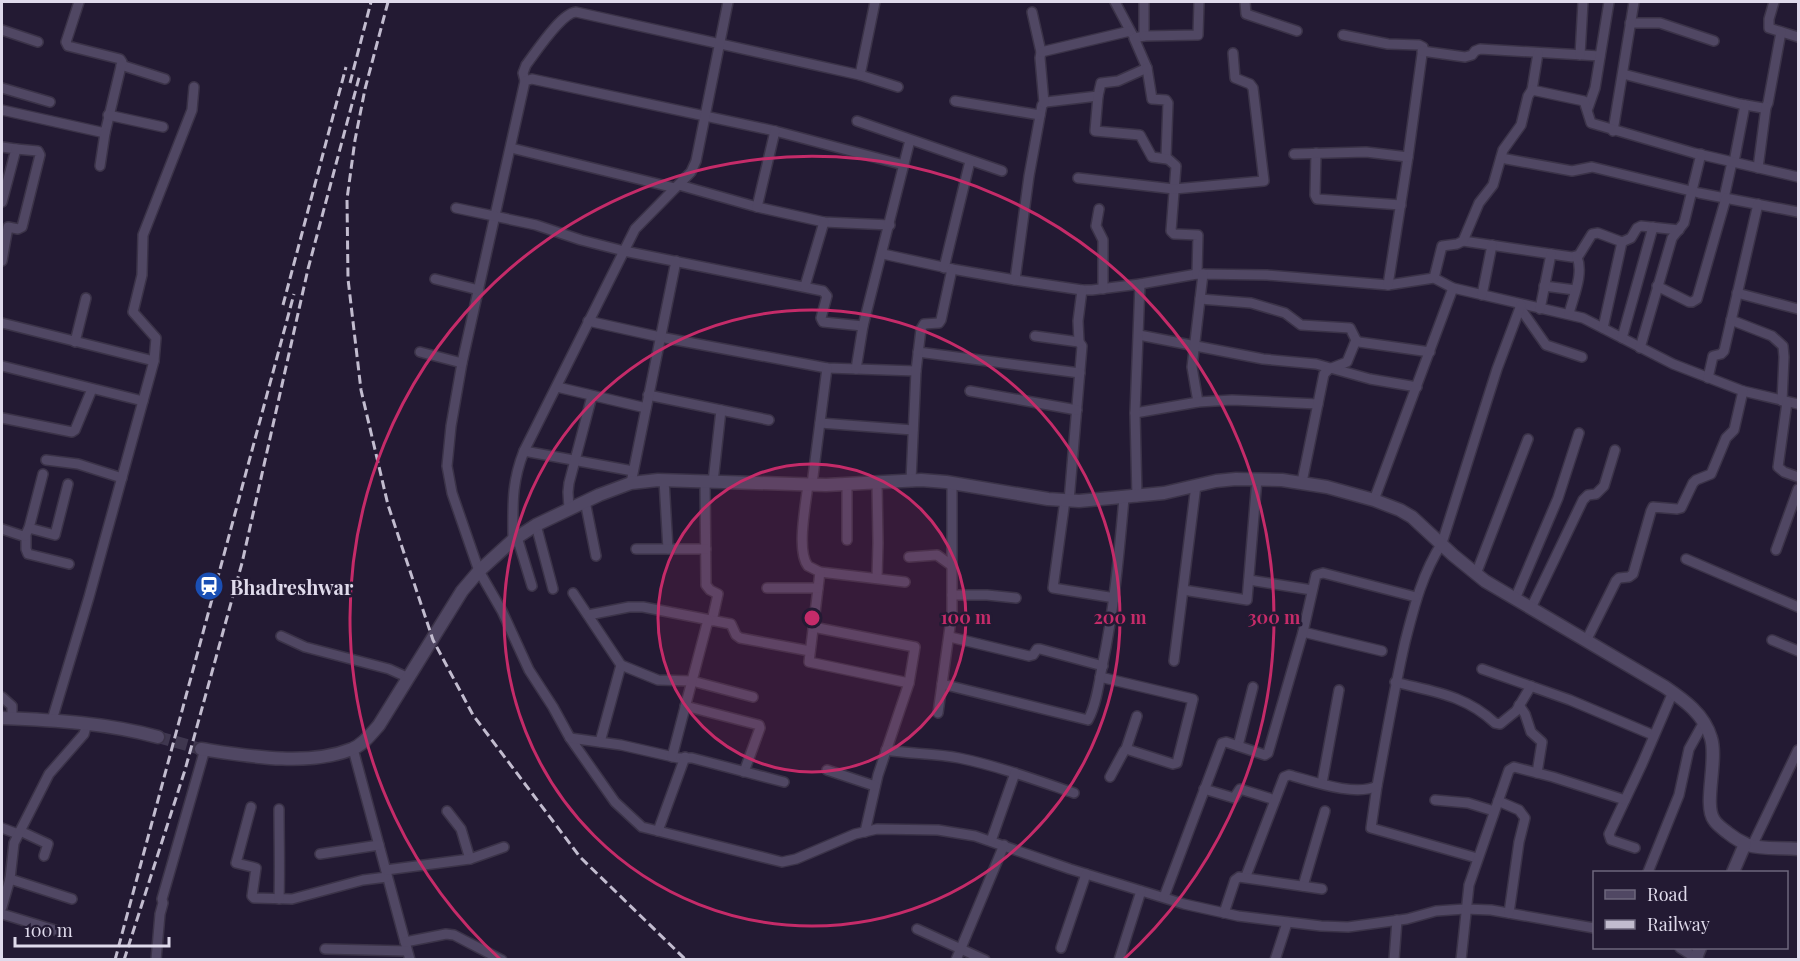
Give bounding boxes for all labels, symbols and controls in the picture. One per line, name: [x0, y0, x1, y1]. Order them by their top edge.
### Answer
station icon: Bhadreshwar: [193, 570, 225, 602]
place label: Bhadreshwar: [230, 573, 354, 600]
text: 100 m: [941, 605, 992, 629]
text: 200 m: [1093, 605, 1147, 629]
text: 300 m: [1248, 605, 1301, 629]
centre of rings: [802, 608, 822, 628]
legend: [1593, 871, 1788, 949]
text: Road: [1647, 882, 1688, 906]
scale bar: [15, 910, 170, 948]
text: Railway: [1647, 912, 1710, 936]
text: 100 m: [24, 918, 73, 942]

